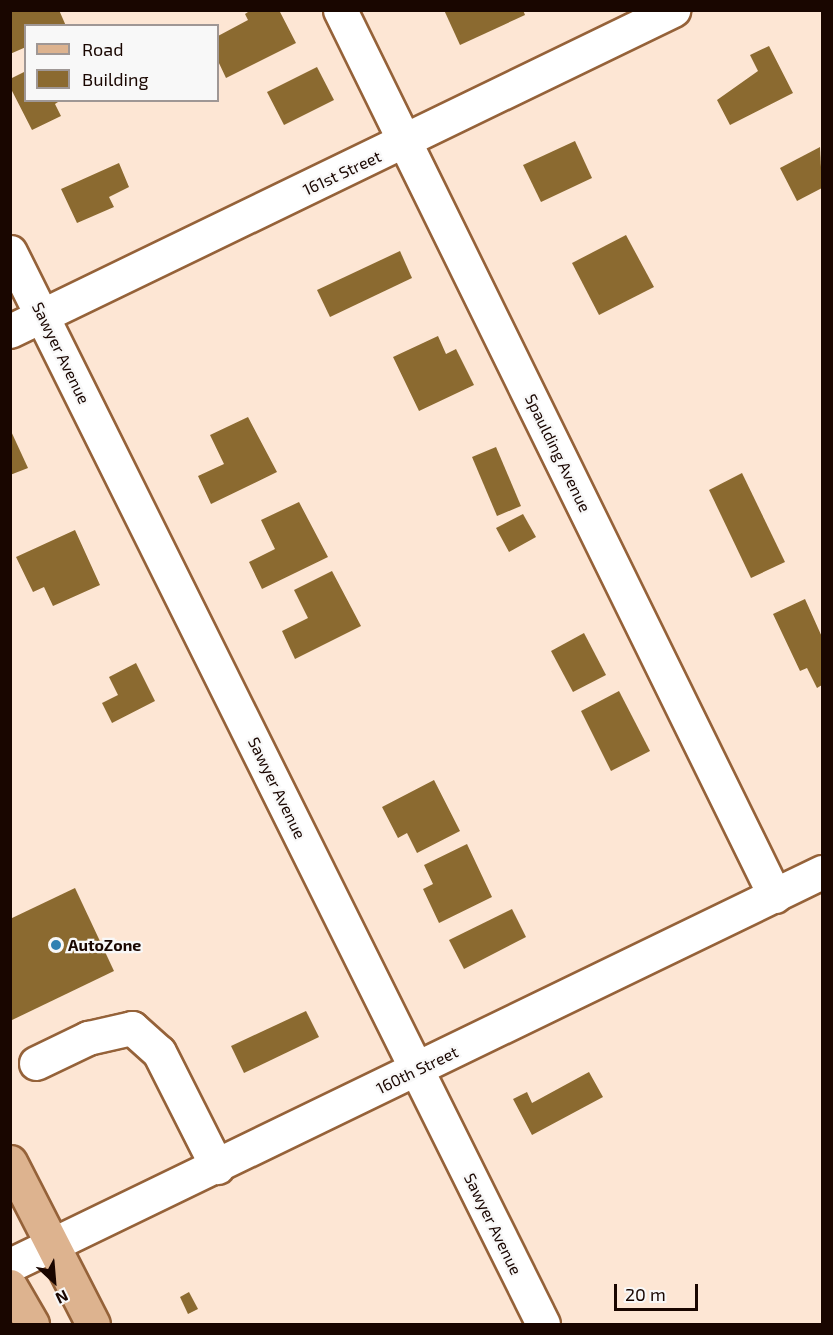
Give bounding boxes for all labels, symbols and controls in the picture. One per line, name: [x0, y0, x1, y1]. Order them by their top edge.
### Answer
legend: [24, 24, 219, 102]
text: Road: [82, 38, 123, 60]
text: Building: [82, 68, 149, 90]
street label: 161st Street: [300, 147, 384, 199]
street label: Sawyer Avenue: [28, 299, 94, 407]
street label: Spaulding Avenue: [521, 391, 595, 515]
street label: Sawyer Avenue: [244, 734, 310, 842]
place label: AutoZone: [68, 935, 141, 955]
marker: AutoZone: [49, 938, 63, 952]
street label: 160th Street: [373, 1042, 461, 1098]
street label: Sawyer Avenue: [460, 1170, 526, 1278]
north arrow: [24, 1251, 84, 1311]
scale bar: [617, 1272, 701, 1310]
text: 20 m: [625, 1283, 666, 1305]
text: N: [53, 1287, 71, 1309]

